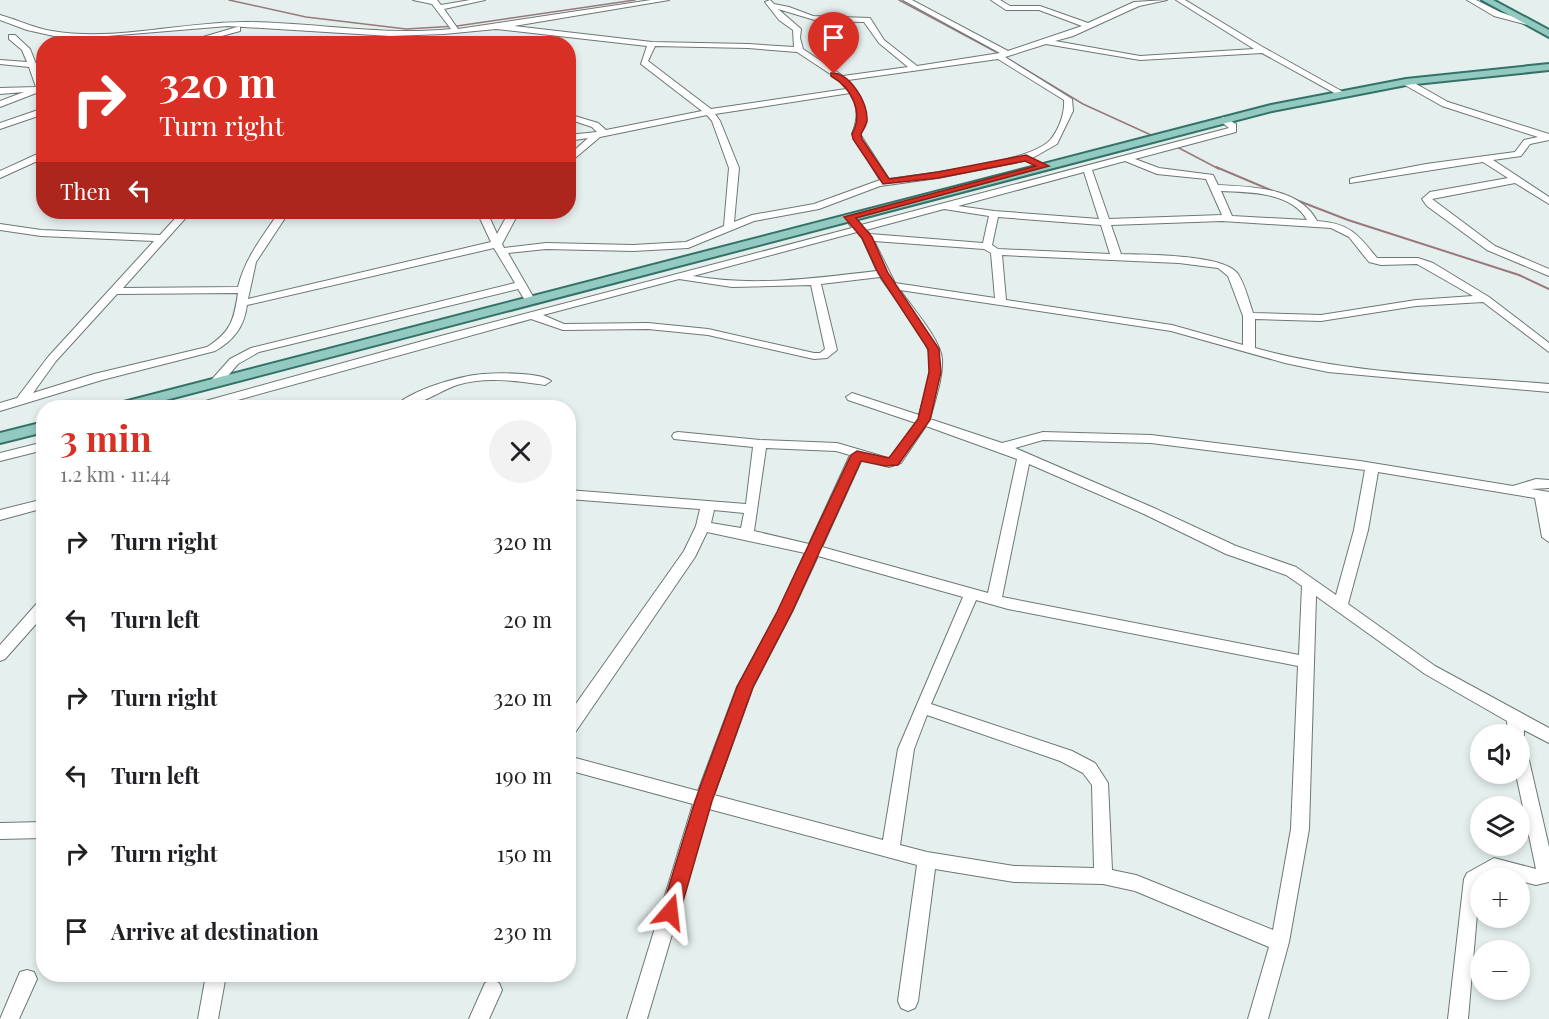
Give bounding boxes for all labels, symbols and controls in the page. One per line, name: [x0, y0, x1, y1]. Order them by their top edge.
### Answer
pin: [808, 12, 859, 74]
icon: arrive: [817, 21, 850, 54]
text: 320 m: [159, 53, 276, 109]
icon: right: [60, 60, 138, 138]
text: Turn right: [159, 107, 284, 143]
icon: left: [123, 174, 156, 207]
text: Then: [60, 176, 111, 206]
text: 3 min: [60, 413, 152, 461]
button: close: [489, 420, 552, 483]
text: 1.2 km · 11:44: [60, 460, 170, 487]
icon: right: [60, 525, 93, 558]
text: Turn right: [111, 526, 217, 556]
text: 320 m: [493, 526, 552, 556]
icon: left: [60, 603, 93, 636]
text: Turn left: [111, 604, 200, 634]
text: 20 m: [503, 604, 552, 634]
icon: right: [60, 681, 93, 714]
text: Turn right: [111, 682, 217, 712]
text: 320 m: [493, 682, 552, 712]
map controls: [1470, 724, 1530, 1000]
button: sound: [1470, 724, 1530, 784]
icon: left: [60, 759, 93, 792]
text: Turn left: [111, 760, 200, 790]
text: 190 m: [494, 760, 552, 790]
button: layers: [1470, 796, 1530, 856]
icon: right: [60, 837, 93, 870]
text: Turn right: [111, 838, 217, 868]
text: 150 m: [497, 838, 552, 868]
button: +: [1470, 868, 1530, 928]
position arrow: [638, 880, 702, 944]
icon: arrive: [60, 915, 93, 948]
text: Arrive at destination: [111, 916, 319, 946]
text: 230 m: [493, 916, 552, 946]
button: −: [1470, 940, 1530, 1000]

